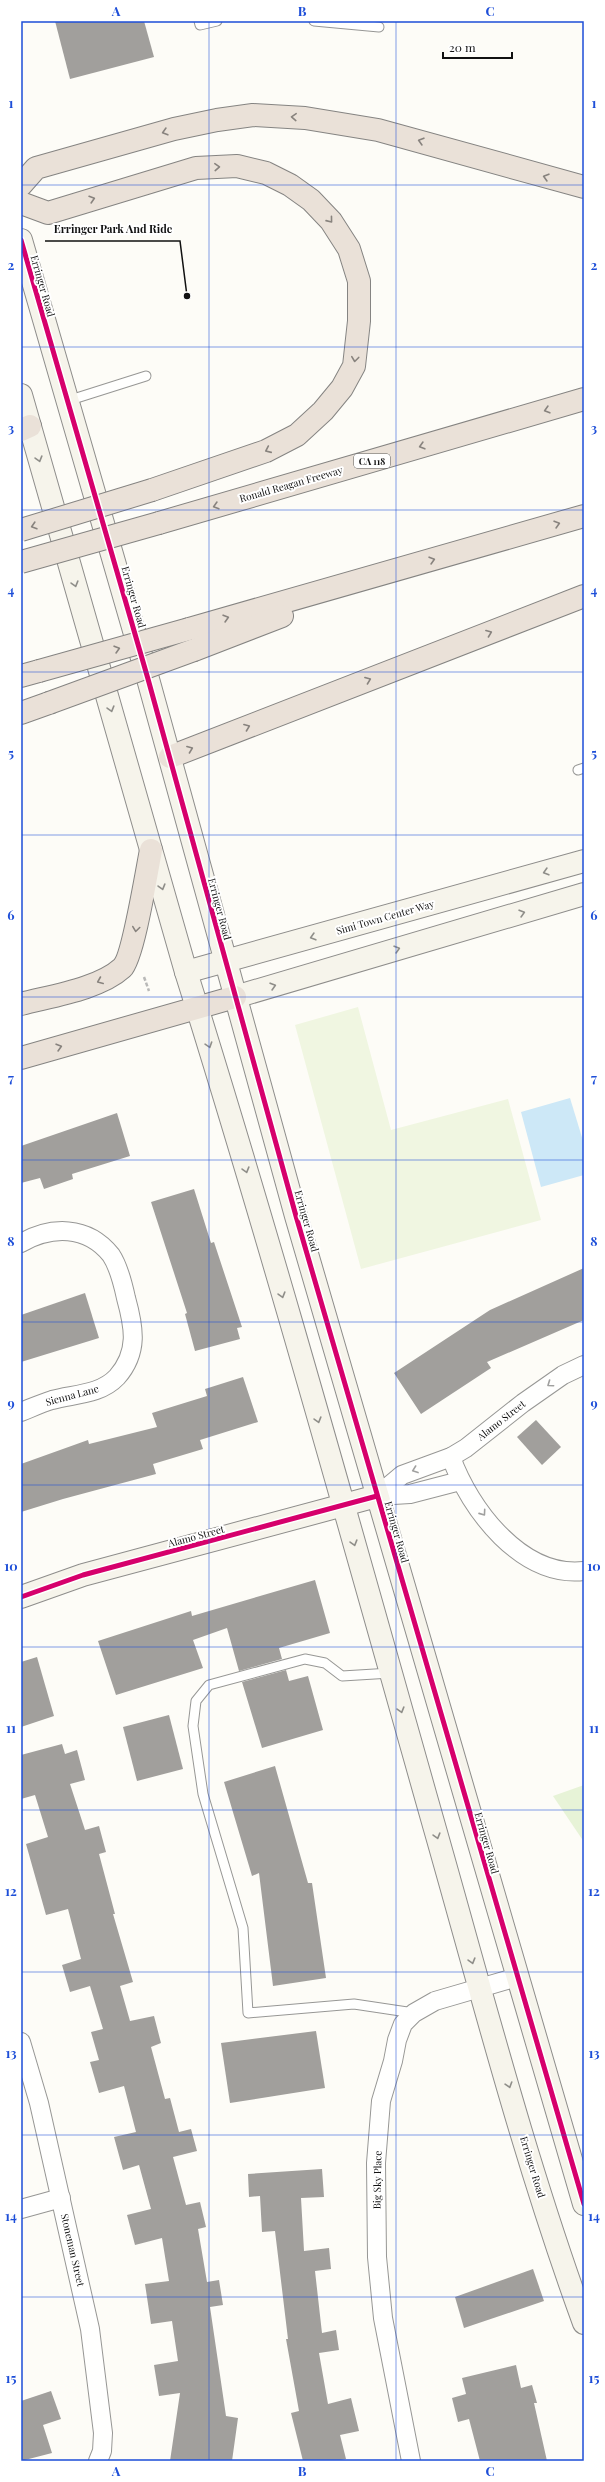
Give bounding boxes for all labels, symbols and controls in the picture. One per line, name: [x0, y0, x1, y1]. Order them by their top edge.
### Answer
text: A: [111, 2, 121, 19]
text: B: [298, 2, 307, 19]
text: C: [485, 2, 495, 19]
scale bar: [443, 34, 512, 60]
text: 20 m: [449, 39, 476, 55]
text: 1: [9, 94, 14, 111]
text: 1: [592, 94, 597, 111]
one-way arrow: [291, 113, 297, 122]
one-way arrow: [162, 127, 169, 135]
one-way arrow: [418, 138, 424, 146]
one-way arrow: [214, 163, 220, 171]
one-way arrow: [543, 173, 550, 181]
one-way arrow: [88, 195, 95, 204]
one-way arrow: [325, 216, 332, 223]
callout: Erringer Park And Ride: [45, 218, 180, 241]
text: Erringer Park And Ride: [54, 221, 173, 236]
street label: Erringer Road: [28, 254, 59, 319]
text: 2: [8, 256, 15, 273]
text: 2: [591, 256, 598, 273]
one-way arrow: [351, 356, 360, 362]
one-way arrow: [543, 405, 550, 414]
text: 3: [8, 419, 14, 436]
text: 3: [591, 419, 597, 436]
one-way arrow: [419, 441, 426, 450]
one-way arrow: [264, 445, 272, 453]
road number: CA 118: [354, 454, 390, 468]
one-way arrow: [34, 456, 43, 463]
street label: Ronald Reagan Freeway: [238, 463, 344, 505]
one-way arrow: [213, 501, 220, 510]
one-way arrow: [553, 520, 560, 529]
one-way arrow: [31, 521, 38, 530]
one-way arrow: [428, 556, 435, 565]
street label: Erringer Road: [119, 565, 150, 630]
text: 4: [8, 581, 15, 598]
one-way arrow: [70, 581, 79, 588]
text: 4: [591, 581, 598, 598]
one-way arrow: [223, 614, 230, 623]
one-way arrow: [486, 629, 493, 637]
one-way arrow: [113, 645, 120, 654]
one-way arrow: [365, 676, 372, 684]
one-way arrow: [106, 706, 115, 713]
one-way arrow: [244, 724, 251, 732]
text: 5: [8, 744, 14, 761]
text: 5: [591, 744, 597, 761]
one-way arrow: [187, 746, 194, 754]
one-way arrow: [543, 867, 550, 876]
street label: Erringer Road: [205, 877, 235, 942]
one-way arrow: [157, 884, 166, 891]
street label: Simi Town Center Way: [334, 896, 436, 938]
text: 6: [7, 906, 15, 923]
text: 6: [590, 906, 598, 923]
one-way arrow: [518, 909, 525, 918]
one-way arrow: [132, 926, 141, 932]
one-way arrow: [310, 932, 317, 941]
one-way arrow: [393, 945, 400, 954]
one-way arrow: [96, 976, 104, 984]
one-way arrow: [269, 982, 276, 991]
one-way arrow: [204, 1042, 213, 1049]
one-way arrow: [55, 1043, 62, 1052]
text: 7: [8, 1069, 14, 1086]
text: 7: [591, 1069, 597, 1086]
one-way arrow: [241, 1166, 250, 1173]
street label: Erringer Road: [292, 1189, 323, 1254]
text: 8: [7, 1232, 15, 1249]
text: 8: [590, 1232, 598, 1249]
one-way arrow: [277, 1291, 286, 1298]
one-way arrow: [547, 1379, 554, 1387]
street label: Sienna Lane: [44, 1381, 100, 1409]
text: 9: [7, 1394, 15, 1411]
text: 9: [590, 1394, 598, 1411]
street label: Alamo Street: [473, 1396, 528, 1444]
one-way arrow: [313, 1416, 322, 1423]
one-way arrow: [411, 1466, 418, 1474]
street label: Erringer Road: [382, 1500, 413, 1565]
one-way arrow: [478, 1509, 485, 1516]
street label: Alamo Street: [165, 1522, 226, 1551]
one-way arrow: [349, 1540, 358, 1547]
text: 10: [4, 1557, 18, 1574]
text: 10: [587, 1557, 601, 1574]
one-way arrow: [396, 1707, 405, 1714]
text: 11: [6, 1719, 16, 1736]
text: 11: [589, 1719, 599, 1736]
street label: Erringer Road: [472, 1811, 503, 1876]
one-way arrow: [432, 1832, 441, 1839]
text: 12: [5, 1882, 17, 1899]
text: 12: [588, 1882, 600, 1899]
one-way arrow: [467, 1957, 476, 1964]
text: 13: [5, 2044, 17, 2061]
text: 13: [588, 2044, 600, 2061]
one-way arrow: [504, 2082, 513, 2089]
street label: Erringer Road: [517, 2135, 549, 2200]
street label: Big Sky Place: [369, 2151, 385, 2209]
text: 14: [5, 2207, 17, 2224]
text: 14: [588, 2207, 600, 2224]
street label: Stoneman Street: [58, 2212, 88, 2288]
text: 15: [6, 2369, 16, 2386]
text: 15: [589, 2369, 599, 2386]
text: A: [111, 2462, 121, 2479]
text: B: [298, 2462, 307, 2479]
text: C: [485, 2462, 495, 2479]

